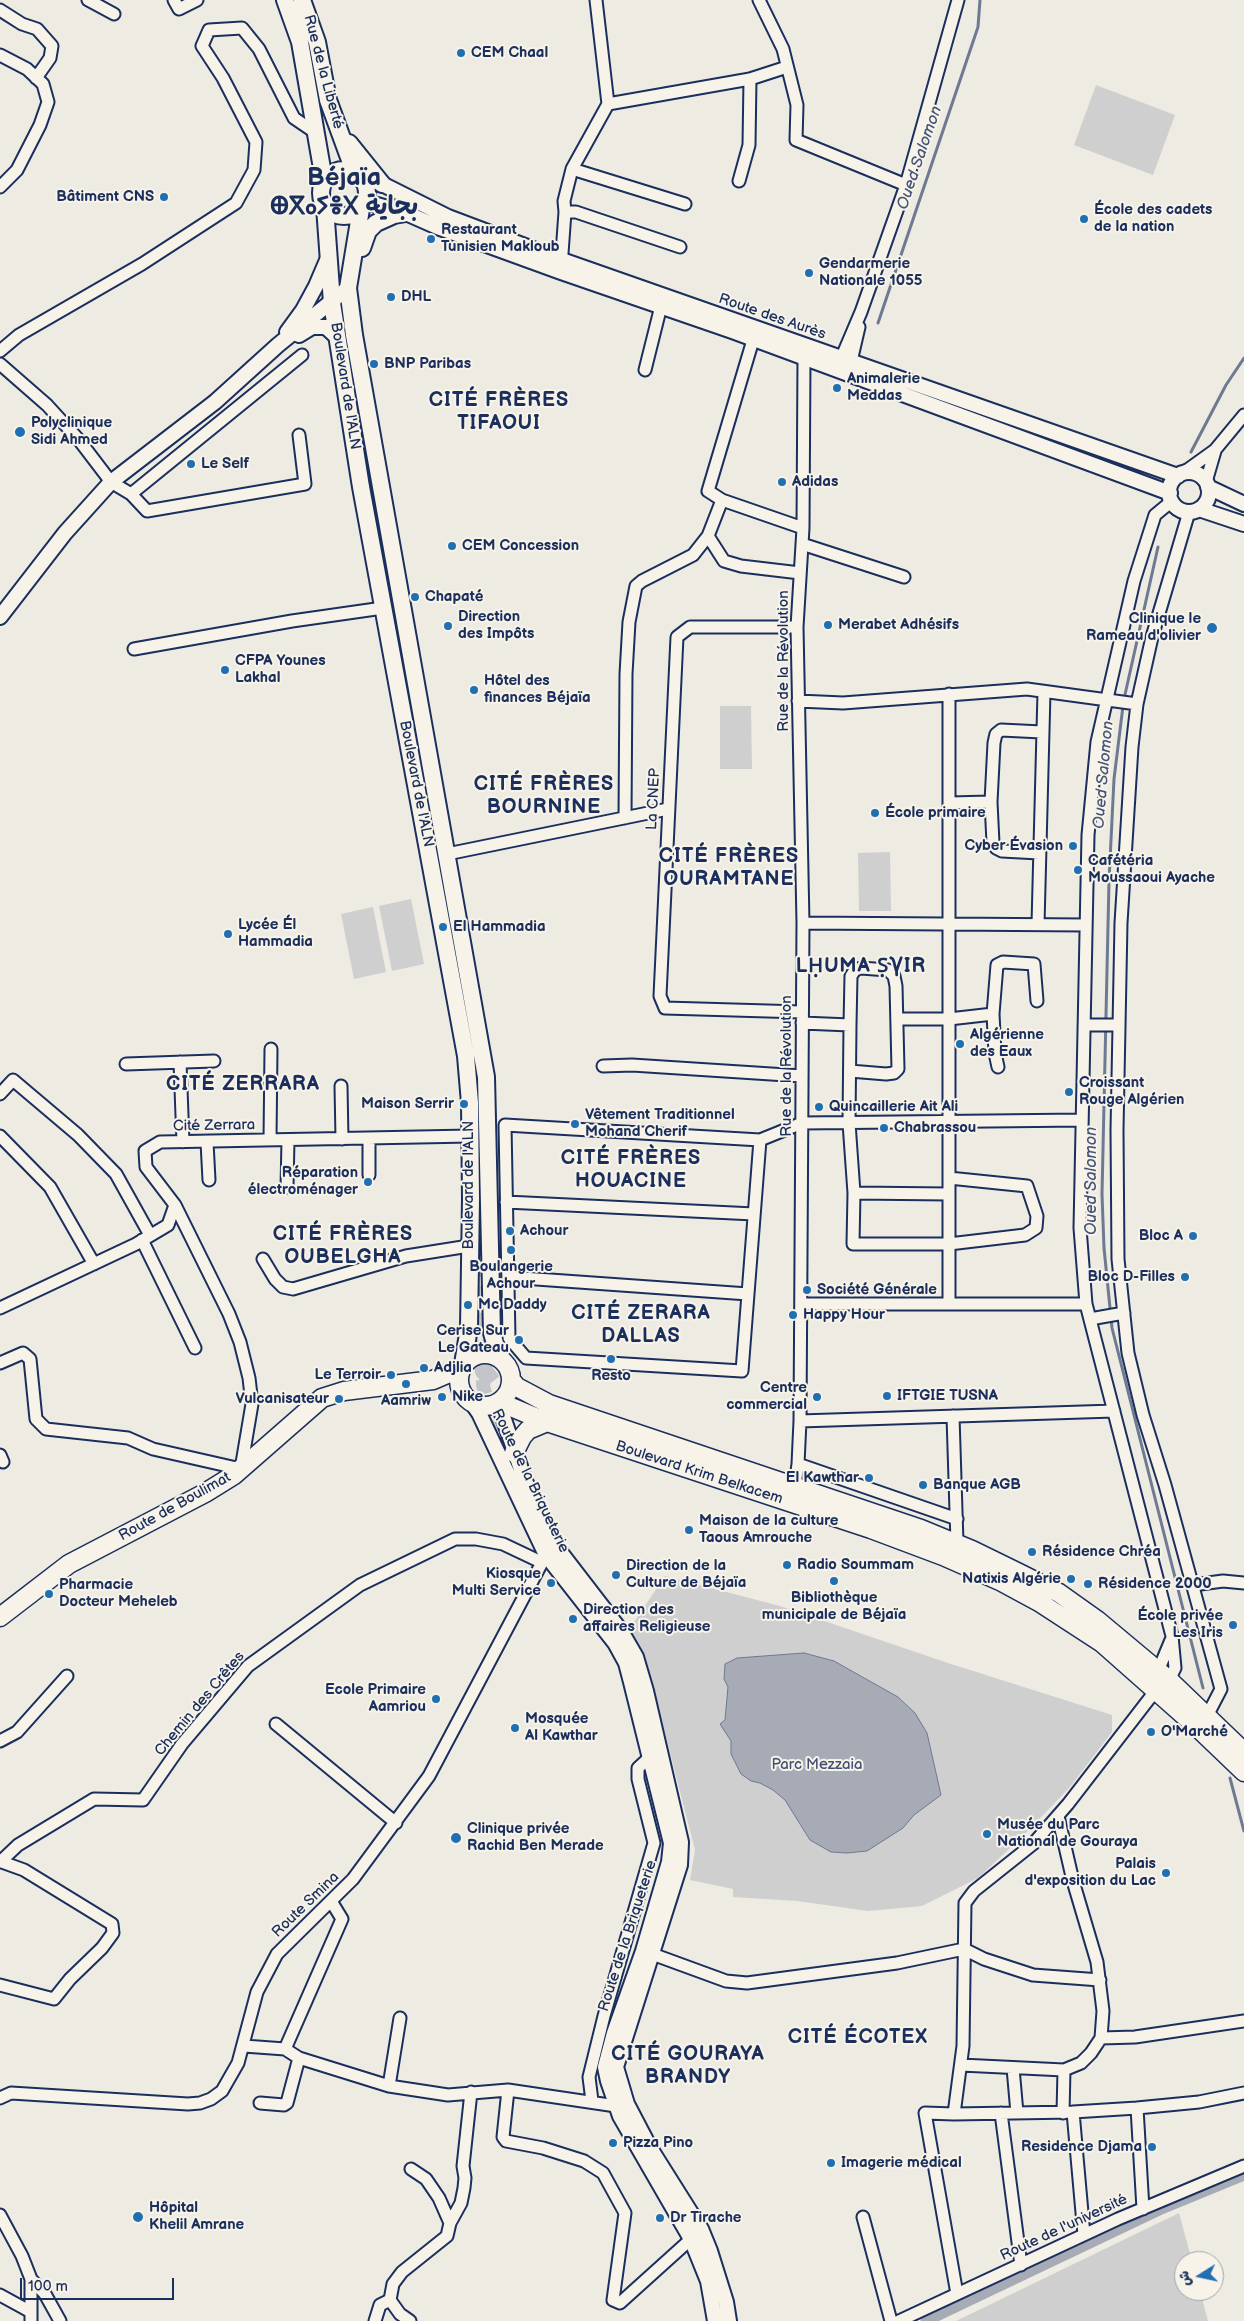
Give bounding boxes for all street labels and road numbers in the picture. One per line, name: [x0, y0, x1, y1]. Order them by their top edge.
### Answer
street label: Rue de la Liberté: [299, 13, 347, 131]
street label: Route des Aurès: [716, 290, 828, 344]
street label: Boulevard de l'ALN: [326, 321, 364, 451]
street label: Rue de la Révolution: [775, 590, 793, 732]
street label: Boulevard de l'ALN: [395, 719, 437, 849]
street label: La CNEP: [643, 768, 665, 830]
street label: Rue de la Révolution: [778, 995, 796, 1137]
street label: Cité Zerrara: [173, 1116, 255, 1136]
street label: Boulevard de l'ALN: [460, 1121, 478, 1249]
street label: Route de la Briqueterie: [487, 1406, 573, 1556]
street label: Boulevard Krim Belkacem: [613, 1437, 785, 1509]
street label: Route de Boulimat: [116, 1469, 234, 1545]
street label: Chemin des Crêtes: [151, 1648, 249, 1760]
street label: Route de la Briqueterie: [595, 1858, 661, 2014]
street label: Route Smina: [269, 1869, 343, 1941]
street label: Route de l'université: [998, 2191, 1130, 2265]

